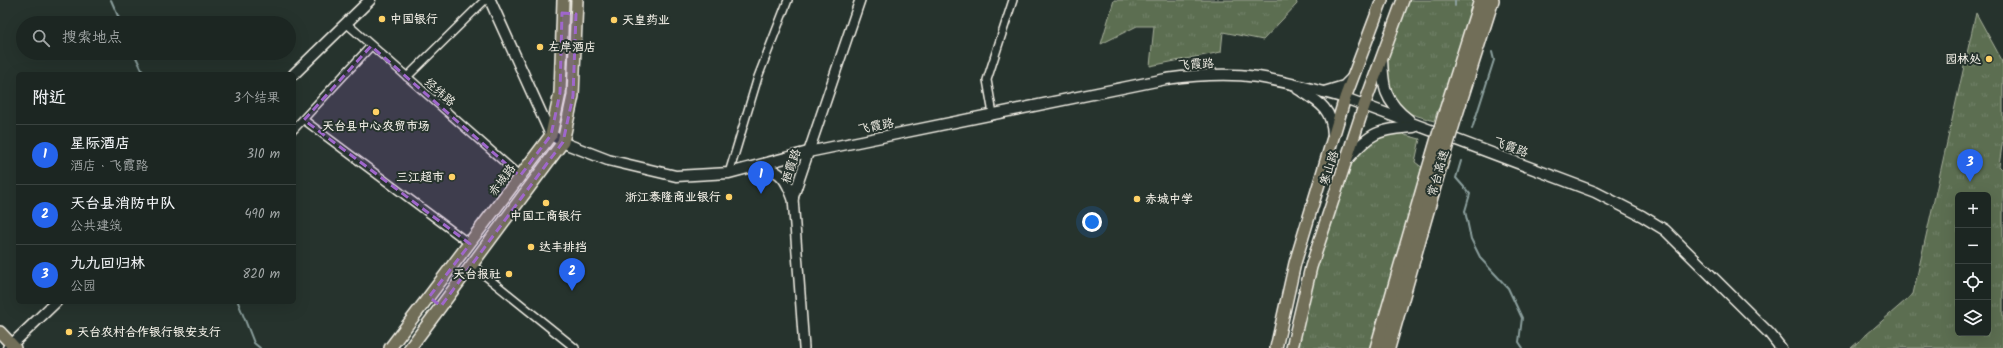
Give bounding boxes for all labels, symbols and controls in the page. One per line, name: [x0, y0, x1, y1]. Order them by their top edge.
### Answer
place label: 中国银行: [390, 10, 438, 29]
place label: 天皇药业: [622, 11, 670, 30]
marker: 中国银行: [377, 14, 387, 24]
marker: 天皇药业: [609, 15, 619, 25]
search box: [16, 16, 296, 60]
text: 搜索地点: [62, 26, 122, 50]
icon: search: [30, 27, 52, 49]
place label: 左岸酒店: [548, 38, 596, 57]
marker: 左岸酒店: [535, 42, 545, 52]
place label: 园林处: [1945, 50, 1981, 69]
street label: 飞霞路: [1178, 54, 1215, 75]
marker: 园林处: [1984, 54, 1994, 64]
street label: 经纬路: [420, 73, 459, 111]
text: 附近: [32, 85, 66, 112]
text: 3个结果: [234, 88, 280, 109]
marker: 天台县中心农贸市场: [371, 107, 381, 117]
street label: 飞霞路: [857, 114, 896, 139]
place label: 天台县中心农贸市场: [322, 117, 430, 136]
text: 星际酒店: [70, 132, 130, 156]
street label: 飞霞路: [1491, 132, 1531, 163]
text: 1: [43, 144, 47, 165]
text: 310 m: [246, 144, 280, 165]
street label: 栖霞路: [777, 146, 806, 186]
street label: 常台高速: [1423, 147, 1454, 199]
street label: 寒山路: [1315, 148, 1344, 188]
pin: 3: [1957, 149, 1983, 182]
text: 酒店 · 飞霞路: [70, 156, 149, 177]
street label: 赤城路: [484, 160, 521, 200]
pin: 1: [748, 161, 774, 194]
place label: 三江超市: [396, 168, 444, 187]
marker: 三江超市: [447, 172, 457, 182]
place label: 浙江泰隆商业银行: [625, 188, 721, 207]
place label: 赤城中学: [1145, 190, 1193, 209]
text: 天台县消防中队: [70, 192, 175, 216]
marker: 浙江泰隆商业银行: [724, 192, 734, 202]
map controls: [1955, 192, 1991, 336]
button: +: [1955, 192, 1991, 228]
marker: 赤城中学: [1132, 194, 1142, 204]
marker: 中国工商银行: [541, 198, 551, 208]
text: 2: [41, 204, 49, 225]
text: 490 m: [244, 204, 280, 225]
place label: 中国工商银行: [510, 207, 582, 226]
your location: [1082, 212, 1102, 232]
text: 公共建筑: [70, 216, 122, 237]
button: −: [1955, 228, 1991, 264]
place label: 达丰排挡: [539, 238, 587, 257]
marker: 达丰排挡: [526, 242, 536, 252]
text: 九九回归林: [70, 252, 145, 276]
pin: 2: [559, 258, 585, 291]
text: 3: [41, 264, 49, 285]
text: 820 m: [243, 264, 280, 285]
button: locate: [1955, 264, 1991, 300]
place label: 天台报社: [453, 265, 501, 284]
marker: 天台报社: [504, 269, 514, 279]
text: 公园: [70, 276, 96, 297]
button: layers: [1955, 300, 1991, 336]
place label: 天台农村合作银行银安支行: [77, 323, 221, 342]
marker: 天台农村合作银行银安支行: [64, 327, 74, 337]

